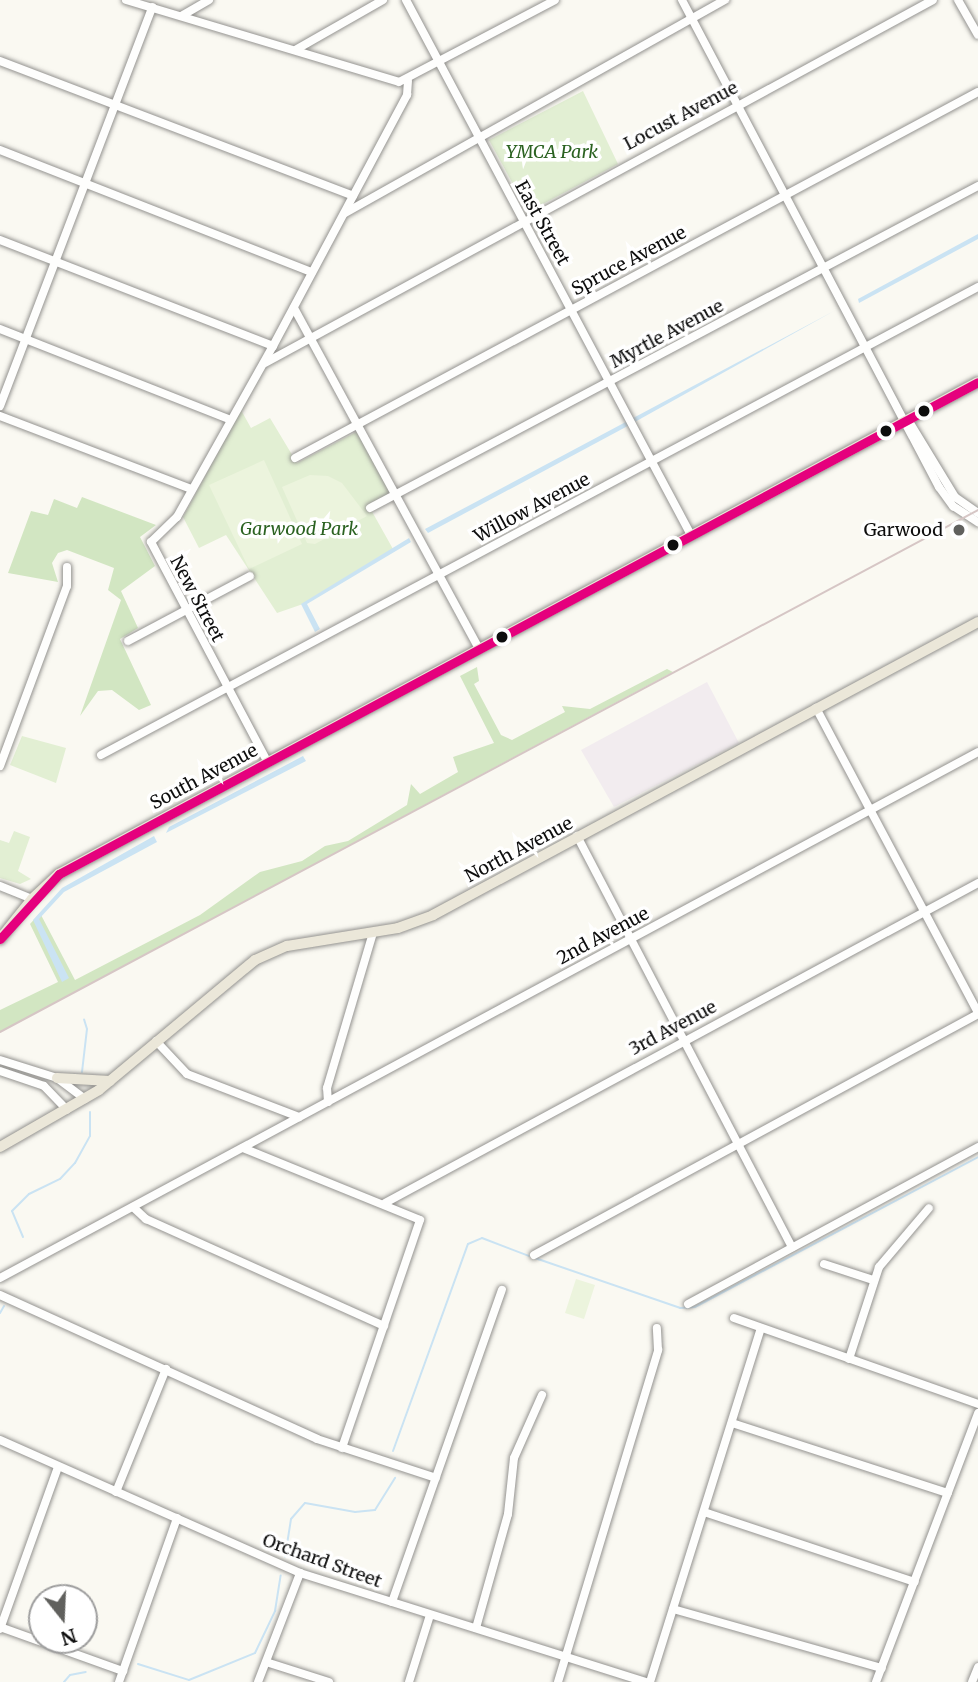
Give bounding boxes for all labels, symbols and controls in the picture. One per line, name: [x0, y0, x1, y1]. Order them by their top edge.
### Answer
street label: Locust Avenue: [620, 77, 742, 155]
park label: YMCA Park: [506, 141, 598, 163]
street label: East Street: [510, 177, 574, 269]
street label: Spruce Avenue: [568, 222, 690, 300]
street label: Myrtle Avenue: [607, 295, 727, 373]
unlabelled marker: [917, 404, 931, 418]
unlabelled marker: [879, 424, 893, 438]
street label: Willow Avenue: [470, 468, 594, 548]
park label: Garwood Park: [240, 518, 358, 540]
place label: Garwood: [864, 519, 943, 541]
marker: Garwood: [949, 520, 969, 540]
unlabelled marker: [666, 538, 680, 552]
street label: New Street: [165, 552, 229, 646]
unlabelled marker: [495, 630, 509, 644]
street label: South Avenue: [147, 740, 261, 814]
street label: North Avenue: [462, 813, 576, 887]
street label: 2nd Avenue: [553, 903, 653, 969]
street label: 3rd Avenue: [626, 996, 720, 1060]
street label: Orchard Street: [259, 1529, 385, 1593]
north arrow: [28, 1584, 98, 1654]
text: N: [58, 1623, 80, 1651]

